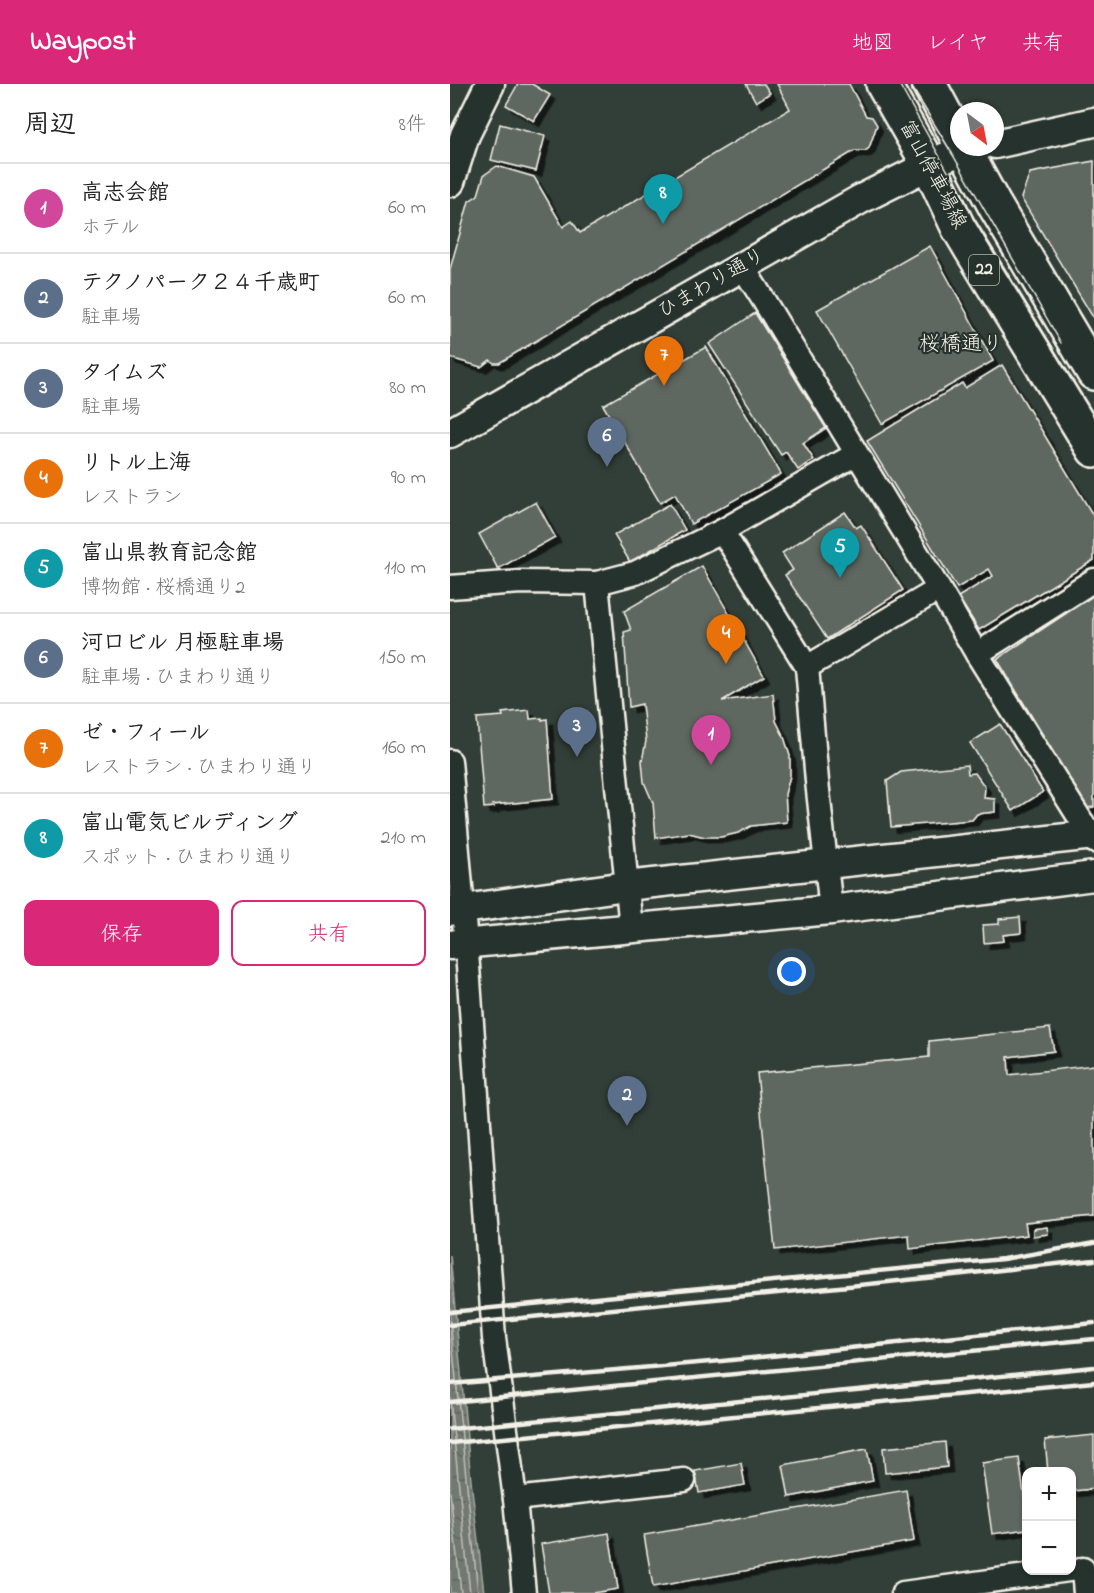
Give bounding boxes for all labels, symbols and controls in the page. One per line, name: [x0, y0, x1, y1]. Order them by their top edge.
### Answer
text: Waypost: [30, 22, 136, 63]
text: 地図: [852, 29, 894, 59]
text: レイヤ: [927, 29, 989, 59]
text: 共有: [1022, 29, 1064, 59]
north arrow: [950, 102, 1004, 156]
text: 周辺: [24, 107, 76, 145]
text: 8件: [399, 111, 426, 140]
street label: 富山停車場線: [891, 115, 973, 235]
pin: 8: [644, 174, 682, 224]
text: 高志会館: [81, 178, 169, 210]
text: 1: [40, 194, 47, 223]
text: 60 m: [388, 194, 426, 223]
text: ホテル: [81, 214, 140, 243]
street label: ひまわり通り: [653, 241, 771, 327]
road number: 22: [969, 255, 999, 285]
text: テクノパーク２４千歳町: [81, 268, 320, 300]
text: 2: [39, 284, 48, 313]
text: 60 m: [388, 284, 426, 313]
text: 駐車場: [81, 304, 141, 333]
district label: 桜橋通り: [919, 330, 1003, 360]
pin: 7: [644, 336, 684, 386]
text: タイムズ: [81, 358, 167, 390]
text: 3: [39, 374, 48, 403]
text: 80 m: [389, 374, 426, 403]
text: 駐車場: [81, 394, 141, 423]
pin: 6: [588, 418, 626, 467]
text: リトル上海: [81, 448, 191, 480]
text: 4: [39, 464, 48, 493]
text: 90 m: [391, 464, 426, 493]
text: レストラン: [81, 484, 183, 513]
pin: 5: [820, 528, 860, 578]
text: 富山県教育記念館: [81, 538, 257, 570]
text: 5: [38, 554, 49, 583]
text: 110 m: [384, 554, 426, 583]
text: 博物館 · 桜橋通り2: [81, 574, 245, 603]
pin: 4: [706, 614, 746, 664]
text: 河口ビル 月極駐車場: [81, 628, 284, 660]
text: 6: [39, 644, 48, 673]
text: 150 m: [379, 644, 426, 673]
text: 駐車場 · ひまわり通り: [81, 664, 275, 693]
pin: 3: [558, 708, 596, 757]
pin: 1: [692, 716, 730, 765]
text: ゼ・フィール: [81, 718, 210, 750]
text: 7: [39, 734, 48, 763]
text: 160 m: [382, 734, 426, 763]
text: レストラン · ひまわり通り: [81, 754, 317, 783]
text: 富山電気ビルディング: [81, 808, 298, 840]
text: 8: [40, 824, 47, 853]
text: 210 m: [381, 824, 426, 853]
text: スポット · ひまわり通り: [81, 844, 295, 873]
button: 保存: [24, 900, 219, 966]
button: 共有: [231, 900, 426, 966]
your location: [777, 957, 806, 986]
pin: 2: [608, 1076, 646, 1126]
map controls: [1022, 1467, 1076, 1575]
button: +: [1022, 1467, 1076, 1521]
button: −: [1022, 1521, 1076, 1575]

